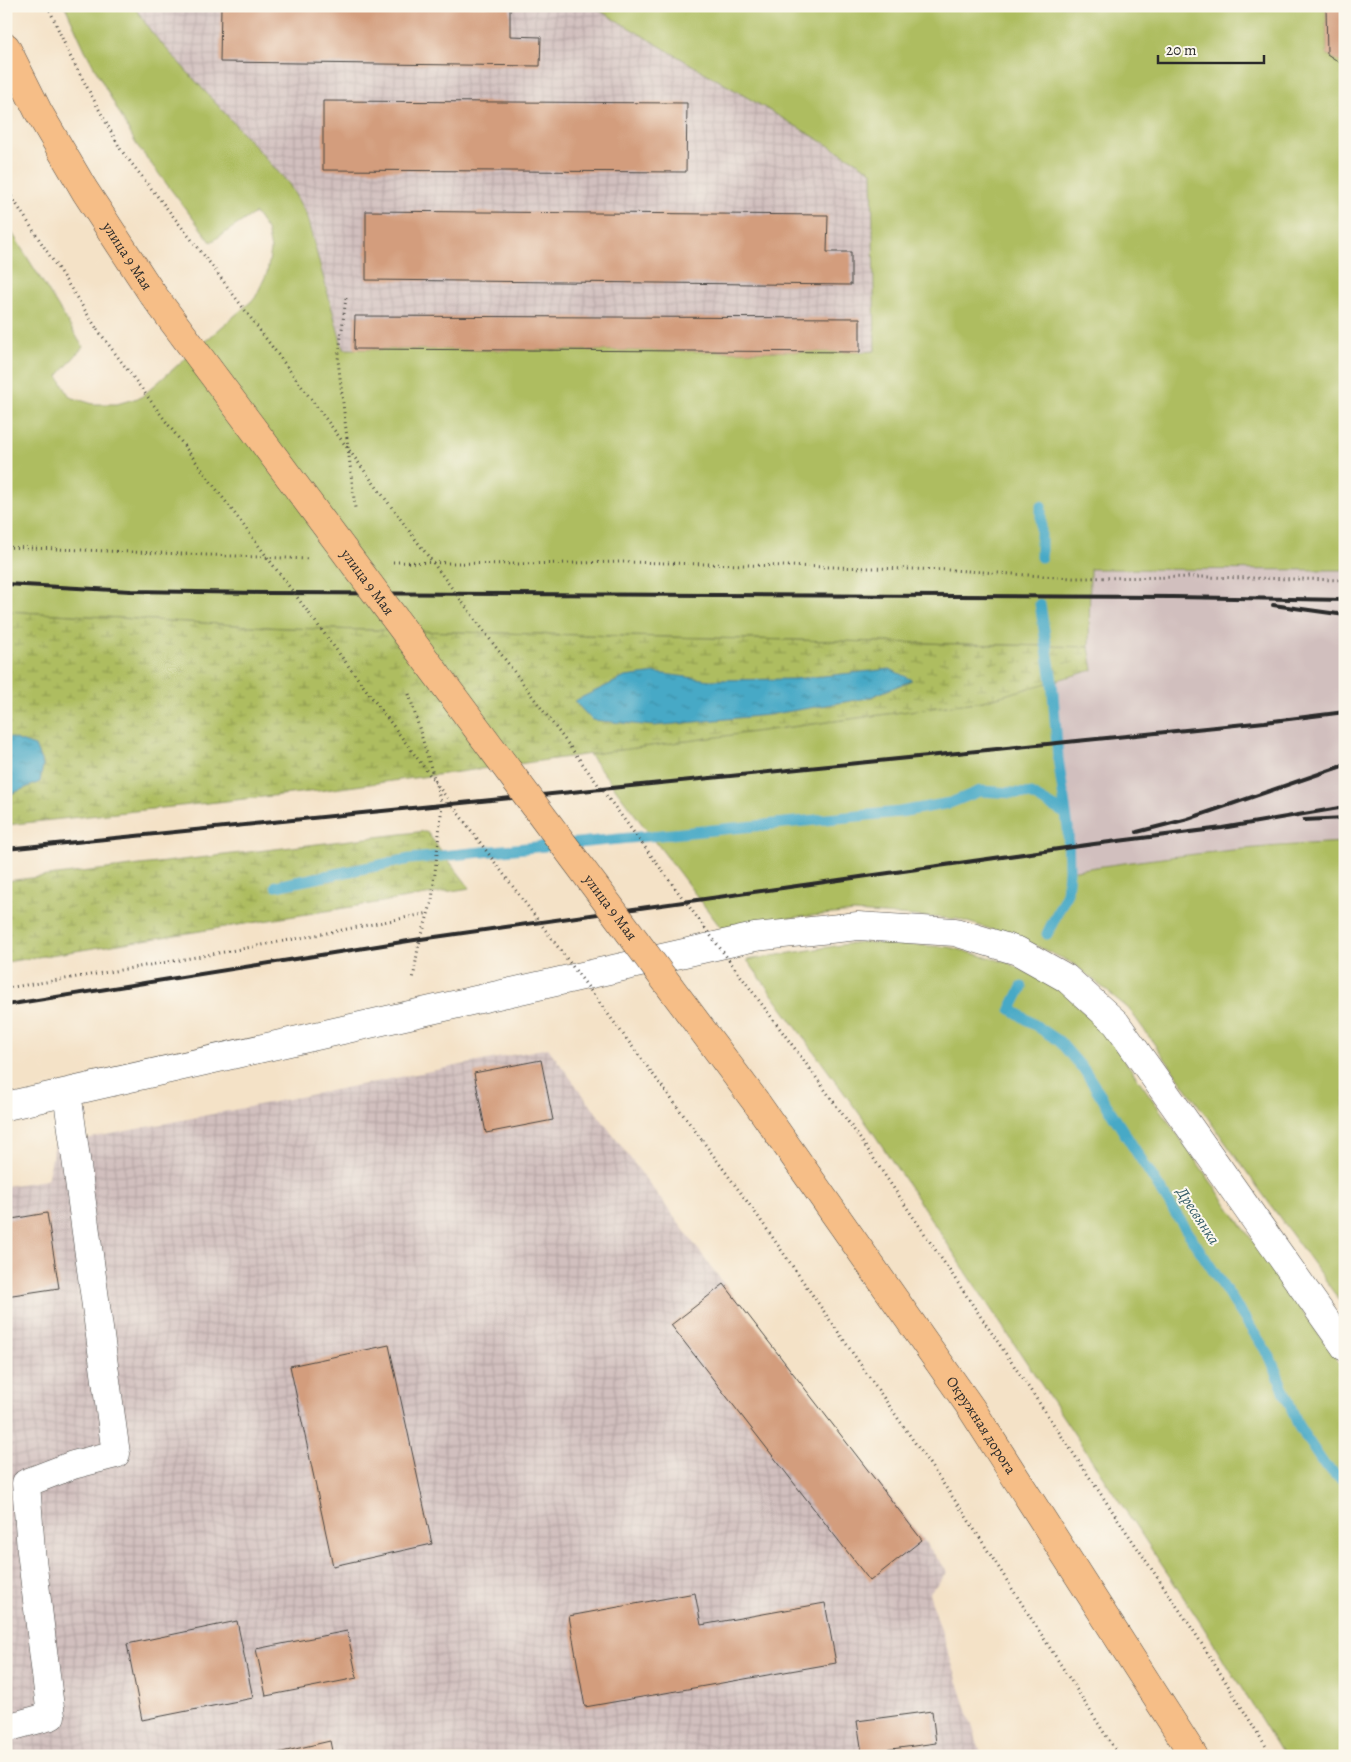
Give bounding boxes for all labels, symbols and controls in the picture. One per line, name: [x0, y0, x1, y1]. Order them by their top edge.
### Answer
scale bar: [1158, 32, 1265, 64]
text: 20 m: [1166, 40, 1197, 60]
street label: улица 9 Мая: [97, 217, 157, 294]
street label: улица 9 Мая: [336, 544, 399, 619]
street label: улица 9 Мая: [579, 869, 642, 944]
water label: Дресвянка: [1171, 1182, 1225, 1249]
street label: Окружная дорога: [942, 1372, 1021, 1478]

